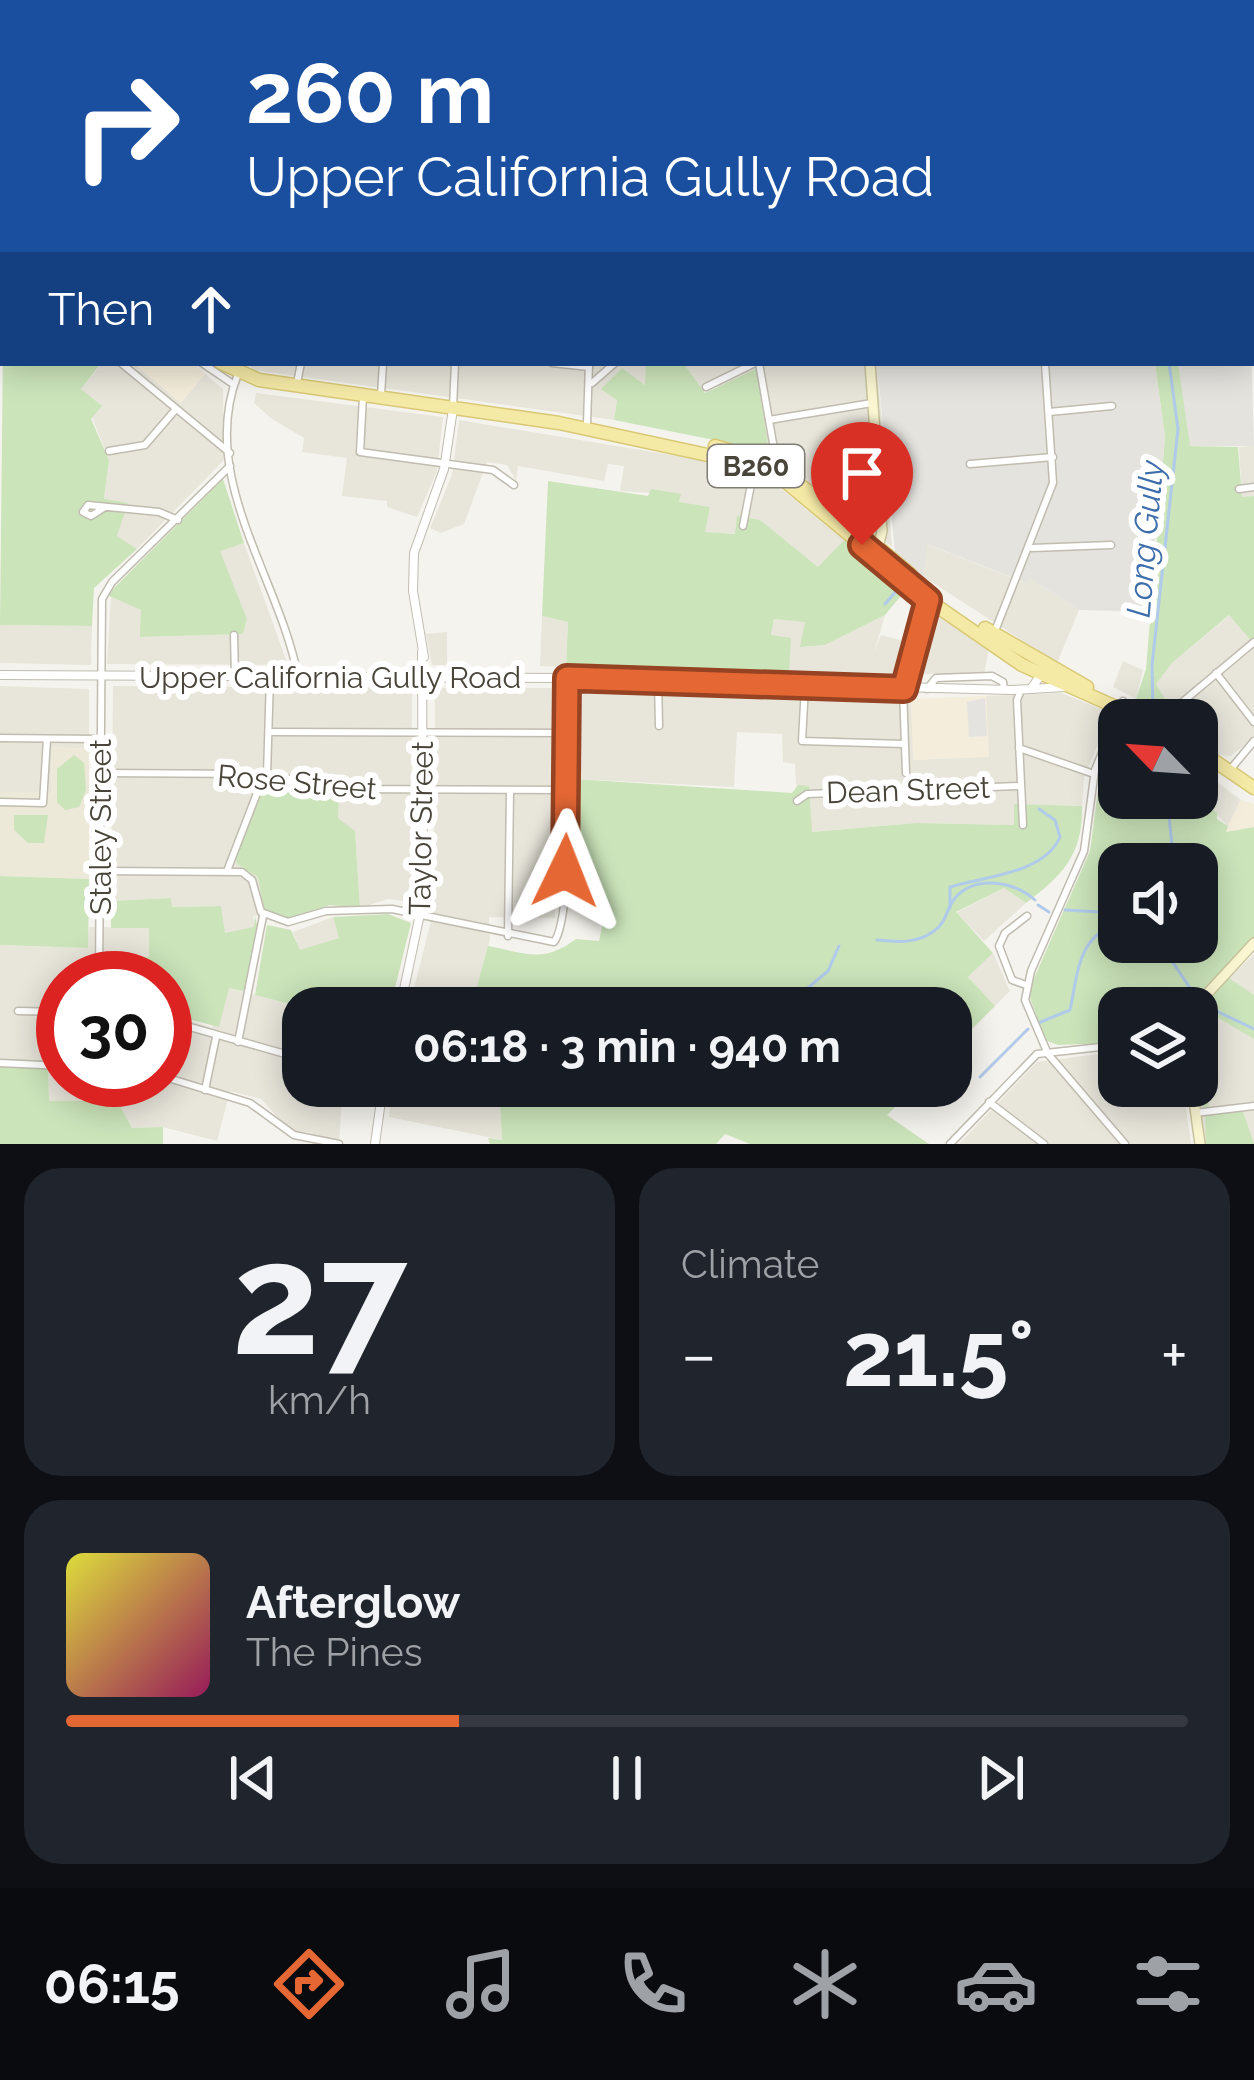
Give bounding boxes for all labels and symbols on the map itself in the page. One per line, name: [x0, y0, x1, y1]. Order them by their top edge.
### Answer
pin: [811, 422, 913, 545]
road number: B260: [708, 445, 804, 487]
water label: Long Gully: [1119, 458, 1171, 619]
street label: Upper California Gully Road: [139, 660, 521, 695]
north arrow: [1098, 699, 1218, 819]
street label: Staley Street: [83, 739, 118, 915]
street label: Taylor Street: [402, 741, 440, 915]
street label: Rose Street: [216, 758, 378, 806]
street label: Dean Street: [826, 770, 990, 810]
position arrow: [502, 808, 628, 934]
speed limit sign: 30: [36, 951, 192, 1107]

